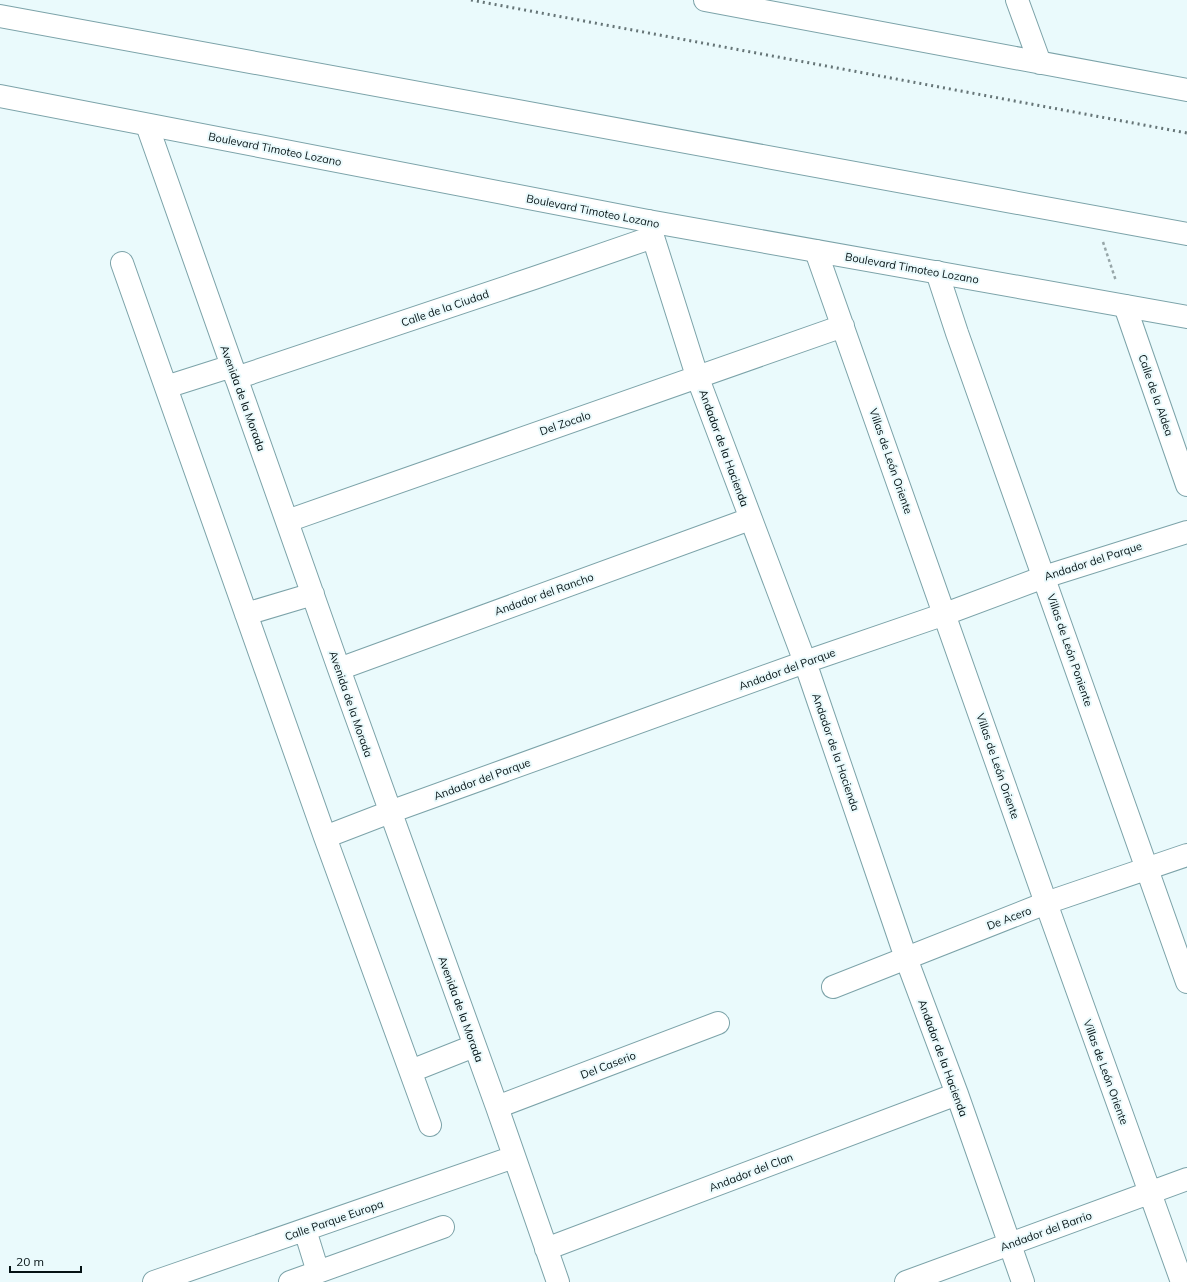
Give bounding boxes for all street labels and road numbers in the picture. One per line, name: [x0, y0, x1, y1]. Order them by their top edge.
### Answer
street label: Boulevard Timoteo Lozano: [207, 129, 343, 169]
street label: Boulevard Timoteo Lozano: [525, 191, 661, 231]
street label: Boulevard Timoteo Lozano: [844, 249, 980, 287]
street label: Calle de la Ciudad: [399, 286, 491, 330]
street label: Avenida de la Morada: [217, 343, 269, 453]
street label: Calle de la Aldea: [1135, 352, 1177, 438]
street label: Andador de la Hacienda: [696, 387, 752, 509]
street label: Villas de León Oriente: [866, 406, 916, 516]
street label: Del Zocalo: [538, 408, 592, 438]
street label: Andador del Parque: [1042, 539, 1144, 583]
street label: Andador del Rancho: [493, 570, 595, 618]
street label: Villas de León Poniente: [1044, 592, 1096, 708]
street label: Andador del Parque: [737, 645, 837, 693]
street label: Avenida de la Morada: [326, 649, 376, 759]
street label: Andador de la Hacienda: [809, 691, 863, 813]
street label: Villas de León Oriente: [973, 711, 1023, 821]
street label: Andador del Parque: [432, 755, 532, 803]
street label: De Acero: [985, 903, 1033, 933]
street label: Avenida de la Morada: [435, 954, 487, 1064]
street label: Andador de la Hacienda: [915, 997, 971, 1119]
street label: Villas de León Oriente: [1080, 1018, 1132, 1126]
street label: Del Caserio: [578, 1048, 638, 1082]
street label: Andador del Clan: [707, 1150, 795, 1194]
street label: Calle Parque Europa: [283, 1197, 385, 1243]
street label: Andador del Barrio: [998, 1208, 1094, 1254]

